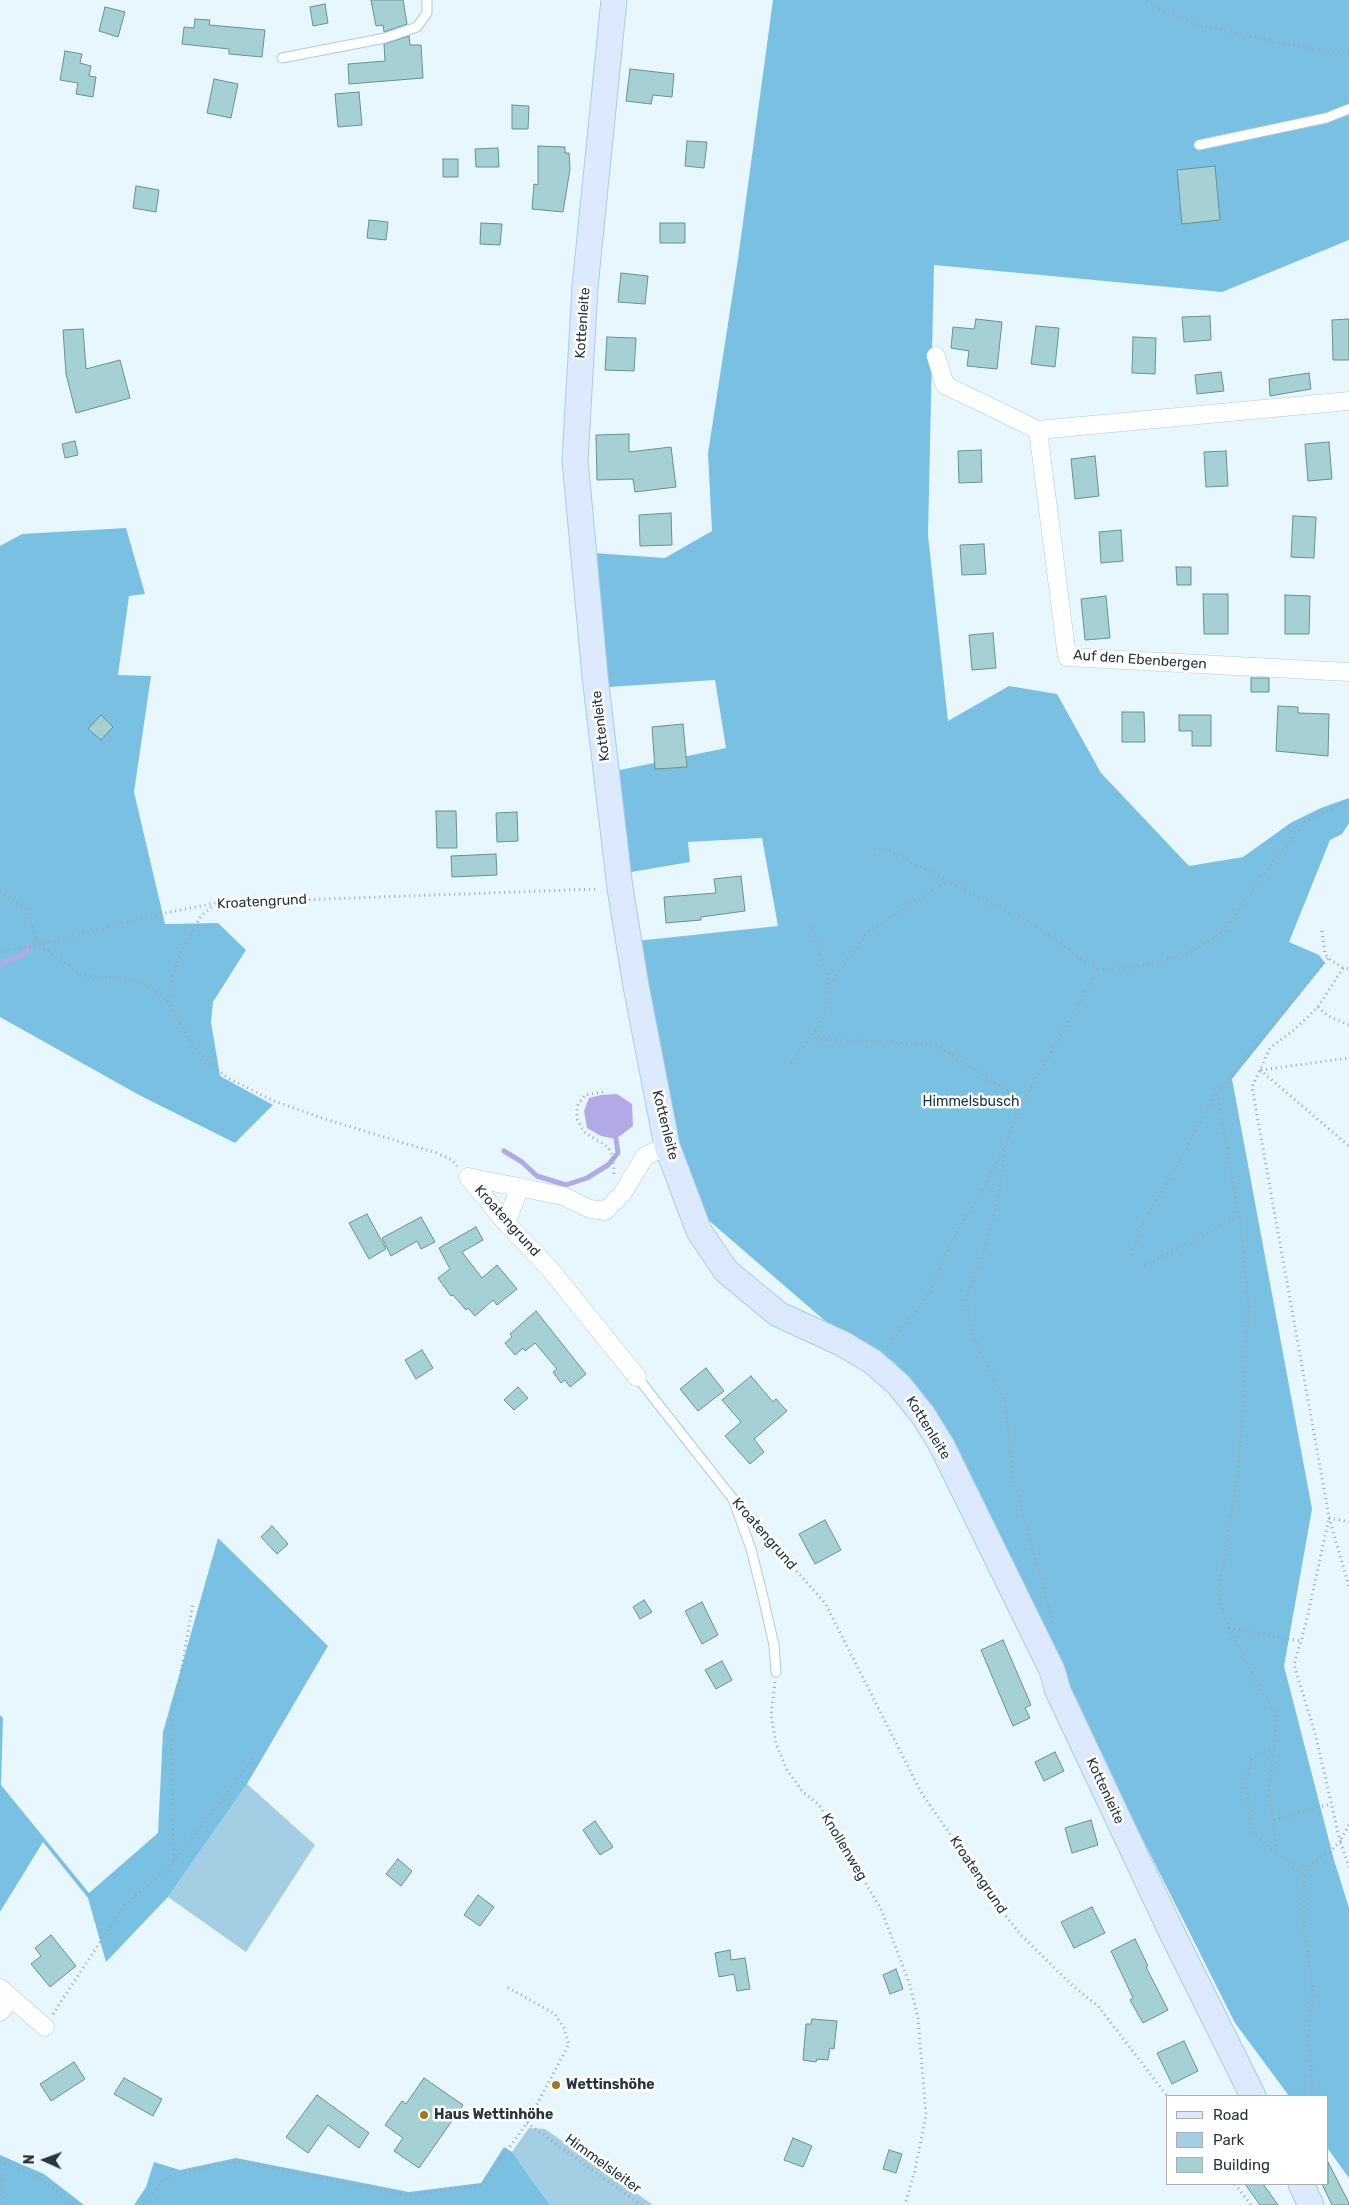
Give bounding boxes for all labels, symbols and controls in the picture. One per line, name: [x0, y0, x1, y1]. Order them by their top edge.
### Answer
street label: Kottenleite: [572, 287, 594, 359]
street label: Auf den Ebenbergen: [1073, 647, 1207, 673]
street label: Kottenleite: [588, 690, 614, 762]
street label: Kroatengrund: [217, 891, 307, 913]
street label: Kottenleite: [648, 1088, 682, 1162]
park label: Himmelsbusch: [923, 1094, 1019, 1110]
street label: Kroatengrund: [471, 1182, 543, 1260]
street label: Kottenleite: [902, 1393, 954, 1463]
street label: Kroatengrund: [728, 1495, 800, 1573]
street label: Kottenleite: [1082, 1755, 1128, 1827]
street label: Knollenweg: [817, 1810, 871, 1884]
street label: Kroatengrund: [946, 1833, 1010, 1917]
place label: Wettinshöhe: [566, 2077, 655, 2093]
marker: Wettinshöhe: [550, 2079, 562, 2091]
legend: [1166, 2095, 1329, 2185]
text: Road: [1213, 2106, 1249, 2124]
place label: Haus Wettinhöhe: [434, 2107, 553, 2123]
marker: Haus Wettinhöhe: [418, 2109, 430, 2121]
street label: Himmelsleiter: [562, 2131, 644, 2197]
text: Park: [1213, 2131, 1244, 2149]
north arrow: [20, 2135, 70, 2185]
text: N: [21, 2154, 38, 2165]
text: Building: [1213, 2156, 1270, 2174]

